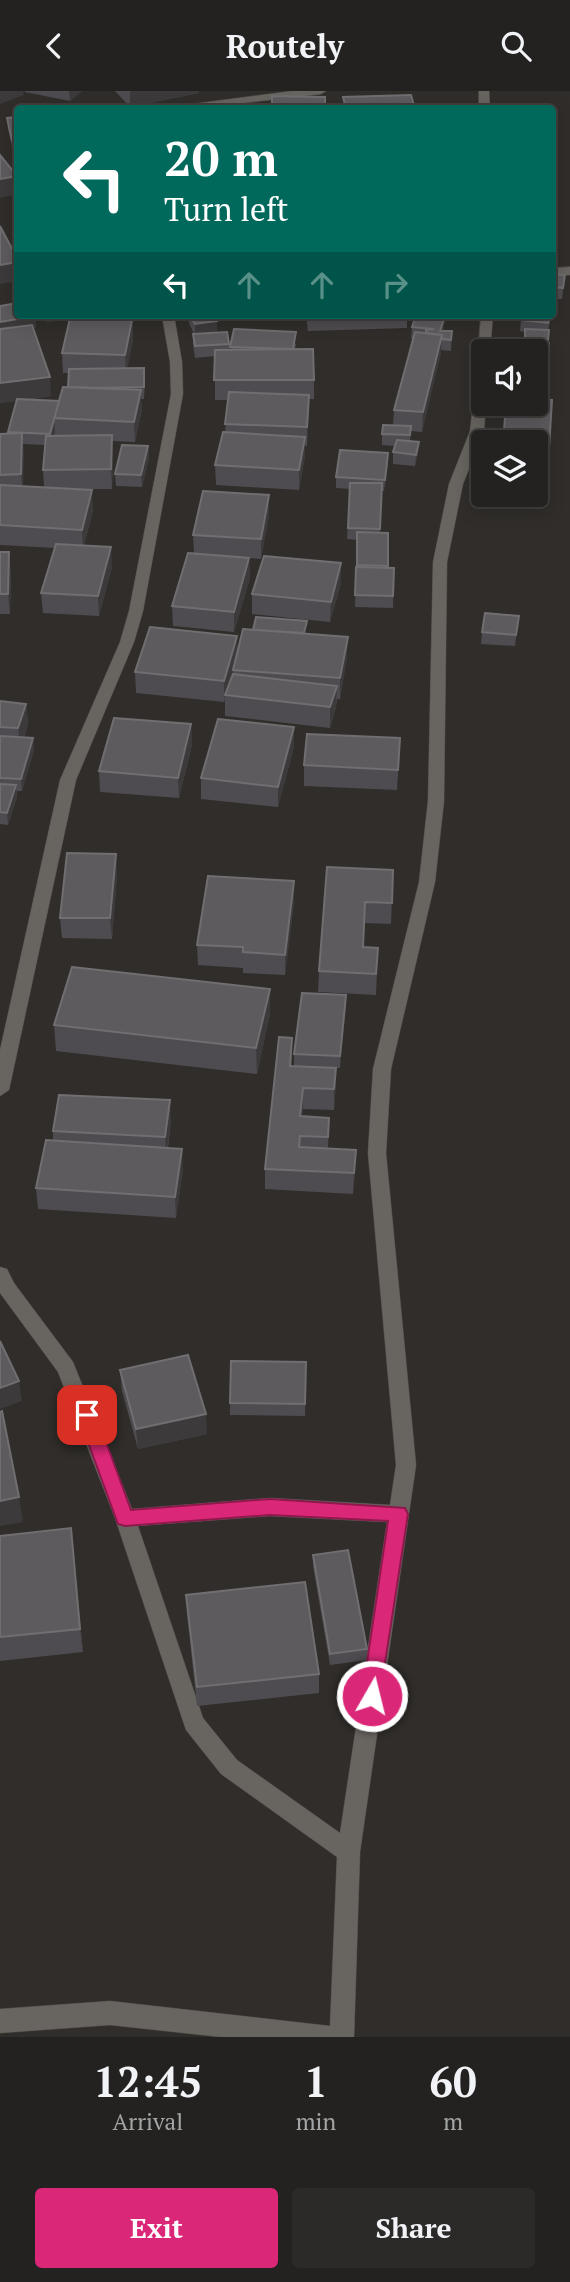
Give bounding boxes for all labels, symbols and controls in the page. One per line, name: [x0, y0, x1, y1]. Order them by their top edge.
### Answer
text: Routely: [226, 25, 344, 67]
icon: back: [35, 27, 73, 65]
icon: search: [497, 27, 535, 65]
text: 20 m: [164, 125, 278, 190]
icon: left: [49, 133, 140, 224]
text: Turn left: [164, 188, 288, 230]
icon: left: [157, 266, 195, 304]
icon: ahead: [230, 266, 268, 304]
icon: ahead: [303, 266, 341, 304]
icon: right: [376, 266, 414, 304]
map controls: [471, 339, 548, 507]
button: sound: [471, 339, 548, 416]
button: layers: [471, 430, 548, 507]
pin: [57, 1385, 117, 1445]
icon: arrive: [68, 1396, 106, 1434]
position arrow: [335, 1659, 409, 1733]
text: 12:45: [93, 2053, 203, 2109]
text: 1: [304, 2053, 328, 2109]
text: 60: [429, 2053, 477, 2109]
text: Arrival: [113, 2106, 183, 2137]
text: min: [296, 2106, 336, 2137]
text: m: [443, 2106, 463, 2137]
button: Exit: [35, 2188, 278, 2268]
button: Share: [292, 2188, 535, 2268]

